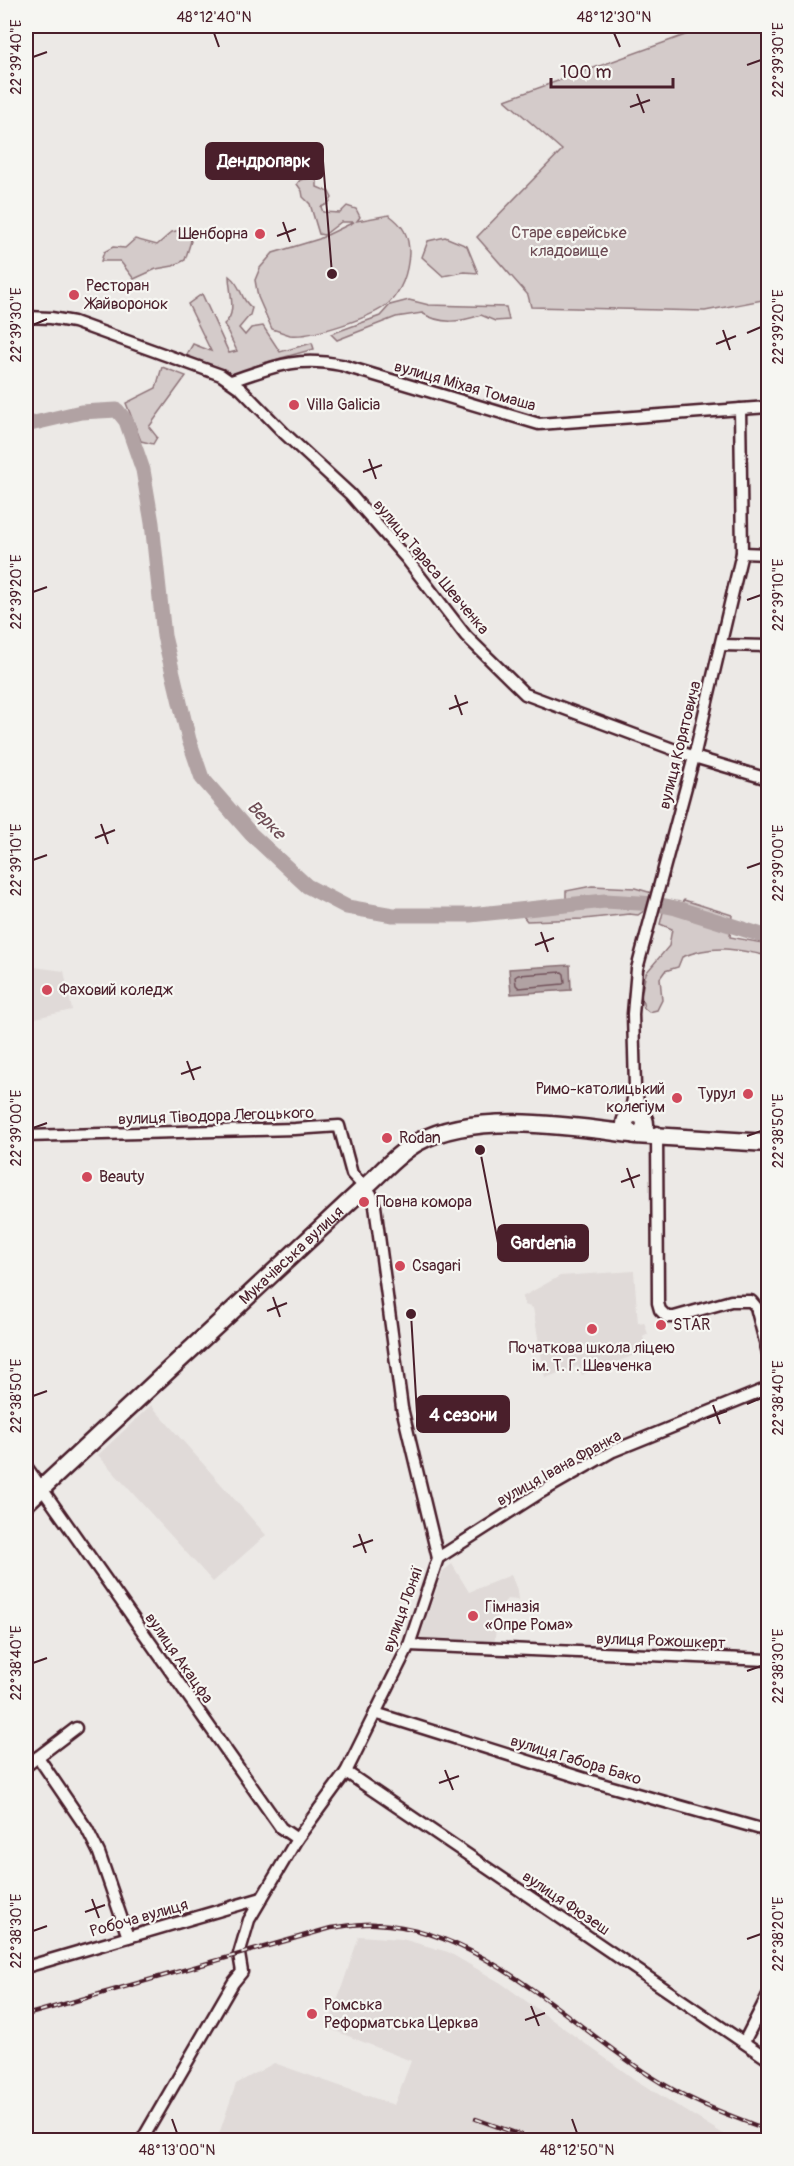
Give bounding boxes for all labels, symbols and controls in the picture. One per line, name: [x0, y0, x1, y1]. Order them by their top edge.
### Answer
text: 48°12'40"N: [176, 8, 252, 27]
text: 48°12'30"N: [577, 8, 651, 27]
text: 22°39'40"E: [7, 19, 26, 95]
text: 22°39'30"E: [769, 22, 788, 97]
scale bar: [551, 51, 672, 89]
text: 100 m: [560, 61, 612, 84]
callout: Дендропарк: [206, 143, 323, 179]
text: Дендропарк: [217, 150, 310, 173]
park label: Старе єврейське кладовище: [511, 223, 627, 261]
place label: Шенборна: [178, 224, 248, 244]
marker: Шенборна: [253, 227, 267, 241]
place label: Ресторан Жайворонок: [83, 276, 168, 314]
text: 22°39'30"E: [7, 287, 26, 362]
marker: Ресторан Жайворонок: [67, 288, 81, 302]
text: 22°39'20"E: [769, 289, 788, 364]
street label: вулиця Міхая Томаша: [392, 356, 538, 416]
place label: Villa Galicia: [306, 395, 380, 415]
marker: Villa Galicia: [287, 398, 301, 412]
street label: вулиця Тараса Шевченка: [369, 495, 493, 639]
text: 22°39'20"E: [7, 554, 26, 629]
text: 22°39'10"E: [769, 559, 788, 631]
street label: вулиця Корятовича: [654, 679, 706, 811]
water label: Верке: [242, 796, 292, 846]
text: 22°39'10"E: [7, 824, 26, 896]
text: 22°39'00"E: [769, 824, 788, 901]
place label: Фаховий коледж: [59, 980, 174, 1000]
marker: Фаховий коледж: [40, 983, 54, 997]
place label: Римо-католицький колегіум: [536, 1079, 665, 1117]
place label: Турул: [697, 1084, 736, 1104]
marker: Турул: [741, 1087, 755, 1101]
text: 22°39'00"E: [7, 1089, 26, 1166]
marker: Римо-католицький колегіум: [670, 1091, 684, 1105]
text: 22°38'50"E: [769, 1094, 788, 1168]
street label: вулиця Тіводора Легоцького: [118, 1103, 315, 1129]
place label: Rodan: [399, 1128, 441, 1148]
marker: Rodan: [380, 1131, 394, 1145]
place label: Beauty: [99, 1167, 145, 1187]
marker: Beauty: [80, 1170, 94, 1184]
place label: Повна комора: [376, 1192, 472, 1212]
marker: Повна комора: [357, 1195, 371, 1209]
street label: Мукачівська вулиця: [235, 1202, 348, 1309]
callout: Gardenia: [498, 1225, 588, 1261]
text: Gardenia: [510, 1232, 576, 1255]
place label: Csagari: [412, 1256, 461, 1276]
marker: Csagari: [393, 1259, 407, 1273]
place label: STAR: [673, 1315, 710, 1335]
marker: STAR: [654, 1318, 668, 1332]
marker: Початкова школа ліцею ім. Т. Г. Шевченка: [585, 1322, 599, 1336]
place label: Початкова школа ліцею ім. Т. Г. Шевченка: [509, 1338, 675, 1376]
text: 22°38'50"E: [7, 1359, 26, 1433]
text: 22°38'40"E: [769, 1360, 788, 1436]
callout: 4 сезони: [417, 1396, 509, 1432]
text: 4 сезони: [429, 1404, 497, 1427]
street label: вулиця Івана Франка: [493, 1425, 625, 1511]
street label: вулиця Лоняї: [378, 1563, 428, 1655]
place label: Гімназія «Опре Рома»: [485, 1597, 573, 1635]
street label: вулиця Акацфа: [140, 1609, 218, 1707]
marker: Гімназія «Опре Рома»: [466, 1609, 480, 1623]
text: 22°38'40"E: [7, 1625, 26, 1701]
text: 22°38'30"E: [769, 1628, 788, 1703]
street label: вулиця Рожошкерт: [596, 1629, 726, 1653]
street label: вулиця Габора Бако: [508, 1731, 644, 1790]
street label: вулиця Фюзеш: [518, 1866, 614, 1940]
text: 22°38'30"E: [7, 1893, 26, 1968]
street label: Робоча вулиця: [88, 1894, 190, 1942]
text: 22°38'20"E: [769, 1896, 788, 1971]
place label: Ромська Реформатська Церква: [324, 1995, 478, 2033]
marker: Ромська Реформатська Церква: [305, 2007, 319, 2021]
text: 48°13'00"N: [139, 2141, 215, 2160]
text: 48°12'50"N: [540, 2141, 614, 2160]

